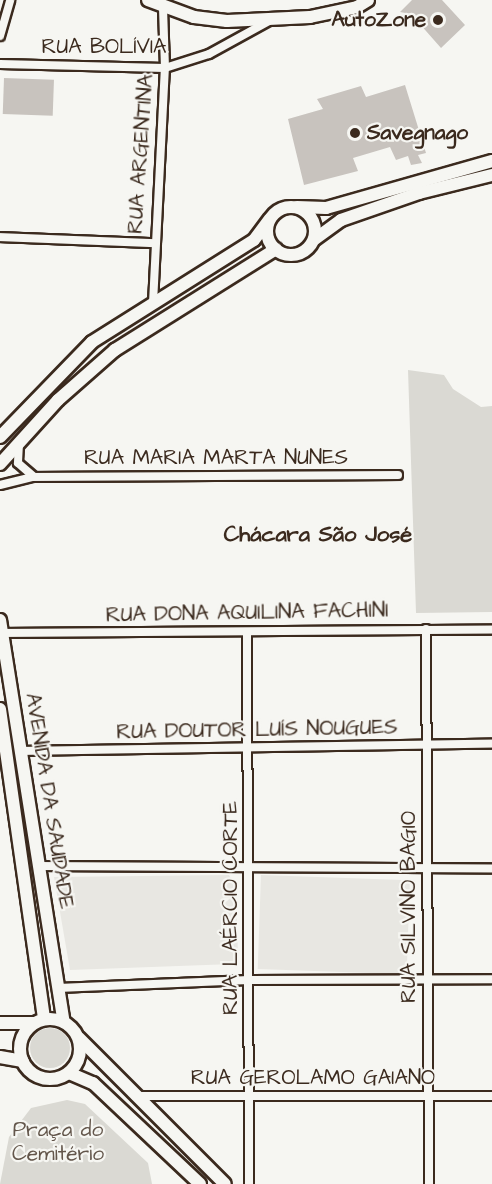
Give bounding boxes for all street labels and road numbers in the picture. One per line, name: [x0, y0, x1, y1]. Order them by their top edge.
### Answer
street label: RUA BOLÍVIA: [41, 34, 167, 60]
street label: RUA ARGENTINA: [123, 73, 159, 235]
street label: RUA MARIA MARTA NUNES: [84, 445, 348, 471]
street label: RUA DONA AQUILINA FACHINI: [106, 598, 388, 628]
street label: AVENIDA DA SAUDADE: [19, 691, 79, 911]
street label: RUA DOUTOR LUÍS NOUGUES: [116, 715, 398, 745]
street label: RUA LAÉRCIO CORTE: [218, 801, 244, 1015]
street label: RUA SILVINO BAGIO: [396, 811, 422, 1003]
street label: RUA GEROLAMO GAIANO: [191, 1065, 435, 1091]

